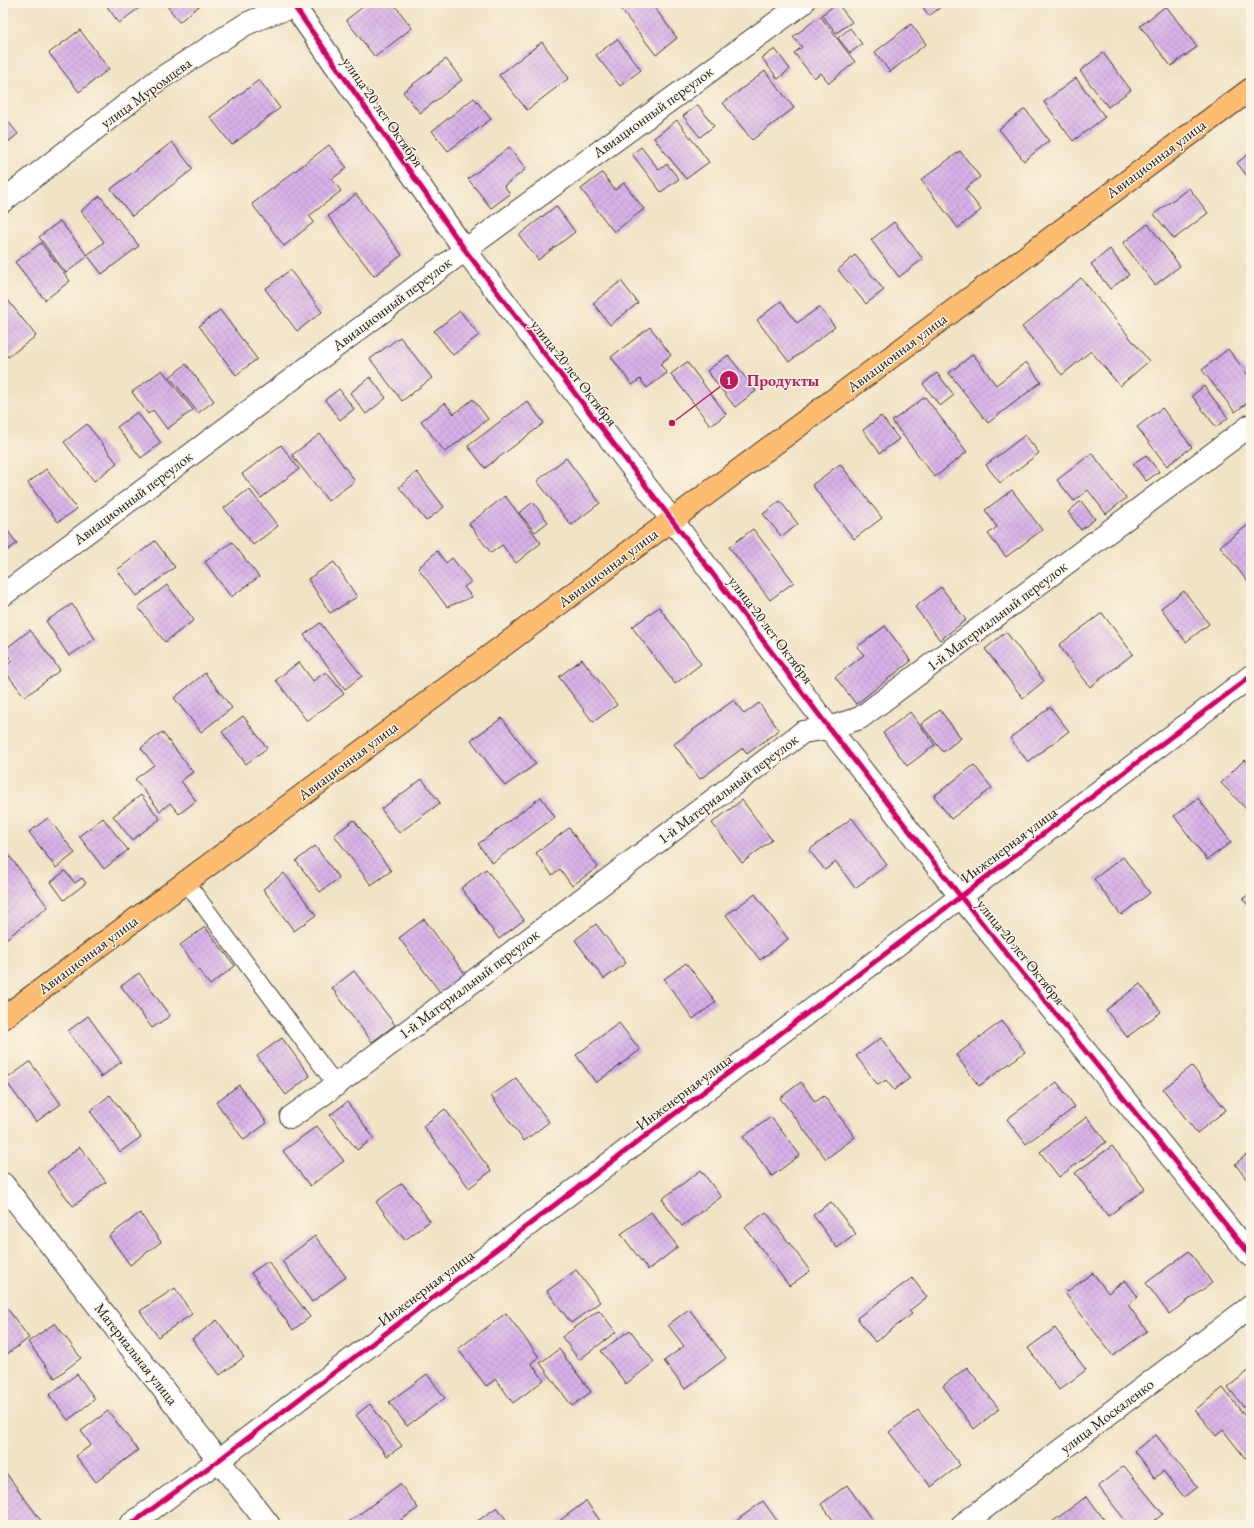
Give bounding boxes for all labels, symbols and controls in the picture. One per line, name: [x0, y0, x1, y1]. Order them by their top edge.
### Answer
street label: улица Муромцева: [96, 53, 195, 132]
street label: улица 20 лет Октября: [338, 53, 429, 171]
street label: Авиационный переулок: [588, 61, 717, 162]
street label: Авиационная улица: [1101, 115, 1209, 203]
street label: Авиационный переулок: [328, 253, 455, 355]
street label: Авиационная улица: [842, 309, 950, 397]
street label: улица 20 лет Октября: [527, 316, 622, 430]
callout: Продукты: [719, 366, 827, 394]
text: Продукты: [747, 370, 820, 391]
text: 1: [726, 373, 732, 389]
street label: Авиационный переулок: [69, 447, 196, 549]
street label: Авиационная улица: [553, 524, 661, 612]
street label: 1-й Материальный переулок: [923, 557, 1071, 675]
street label: улица 20 лет Октября: [725, 572, 818, 688]
street label: Авиационная улица: [293, 717, 401, 805]
street label: 1-й Материальный переулок: [654, 730, 802, 848]
street label: Инженерная улица: [957, 802, 1061, 887]
street label: улица 20 лет Октября: [973, 895, 1070, 1008]
street label: Авиационная улица: [33, 911, 141, 999]
street label: 1-й Материальный переулок: [395, 925, 543, 1043]
street label: Инженерная улица: [632, 1049, 736, 1134]
street label: Инженерная улица: [374, 1245, 478, 1330]
street label: Материальная улица: [91, 1299, 182, 1409]
street label: улица Москаленко: [1056, 1374, 1157, 1457]

